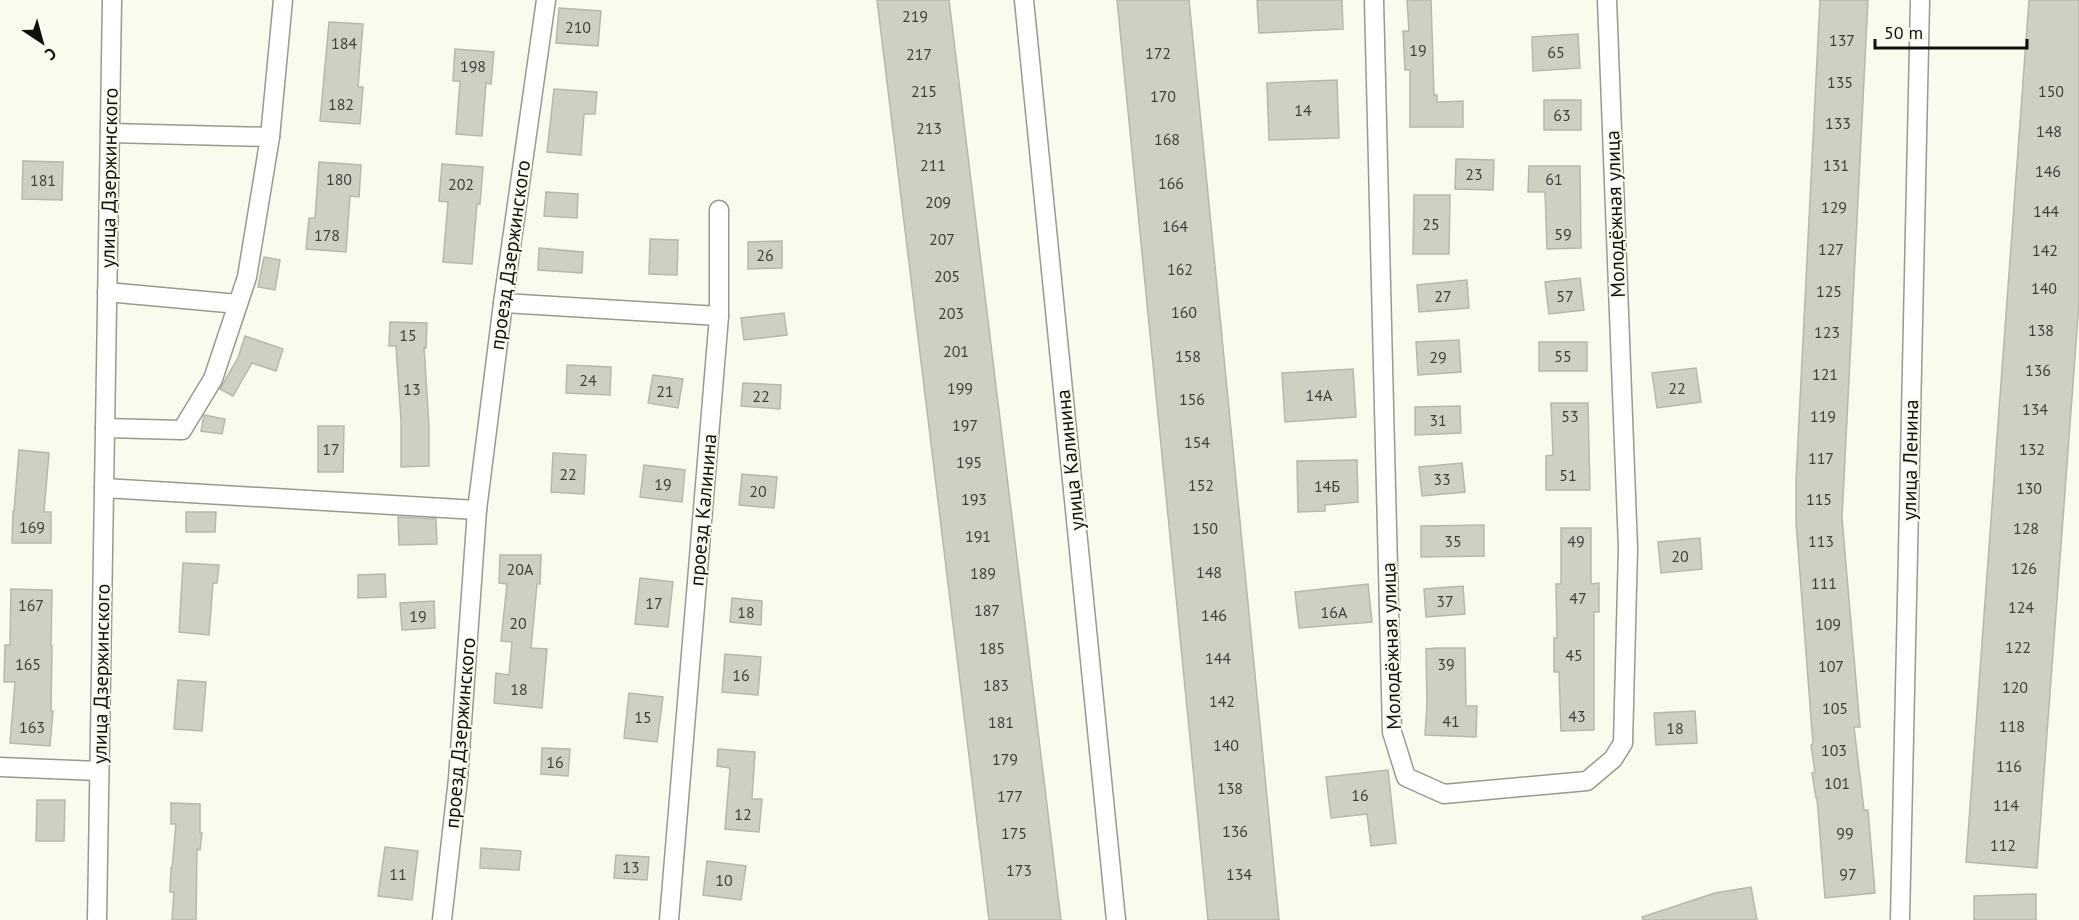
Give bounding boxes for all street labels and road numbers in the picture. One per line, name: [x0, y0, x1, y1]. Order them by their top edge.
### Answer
street label: улица Дзержинского: [94, 88, 124, 268]
street label: Молодёжная улица: [1599, 130, 1631, 298]
street label: проезд Дзержинского: [484, 158, 536, 352]
street label: улица Калинина: [1050, 388, 1090, 532]
street label: улица Ленина: [1896, 399, 1924, 521]
street label: проезд Калинина: [683, 433, 723, 587]
street label: Молодёжная улица: [1375, 562, 1407, 730]
street label: улица Дзержинского: [86, 584, 116, 764]
street label: проезд Дзержинского: [439, 636, 481, 830]

